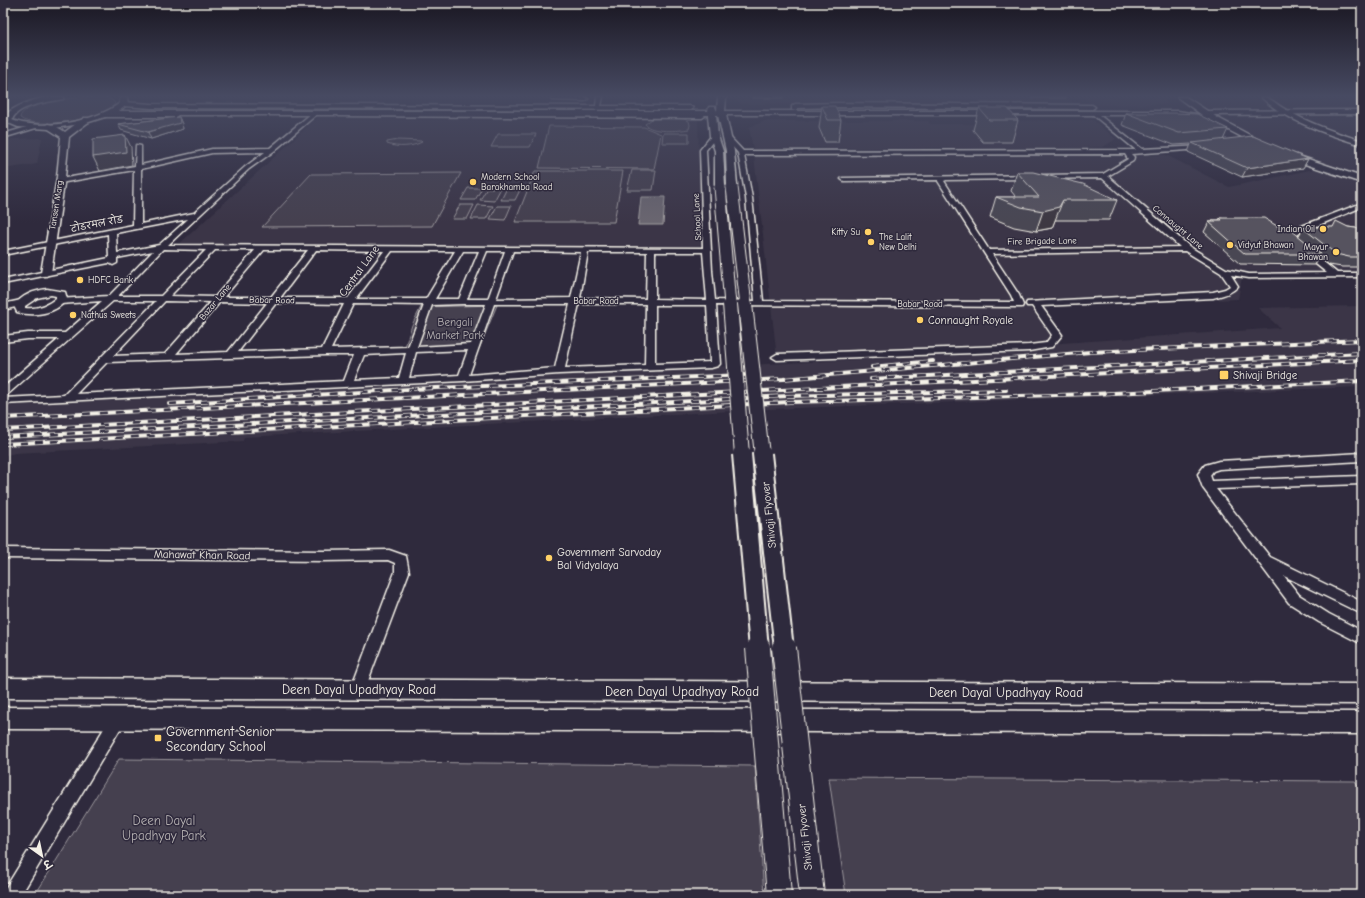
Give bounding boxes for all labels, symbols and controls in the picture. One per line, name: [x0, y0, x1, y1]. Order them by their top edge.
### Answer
place label: Modern School Barakhamba Road: [481, 172, 553, 192]
marker: Modern School Barakhamba Road: [468, 177, 478, 187]
street label: Tansen Marg: [47, 179, 65, 230]
street label: School Lane: [691, 193, 703, 241]
street label: Connaught Lane: [1151, 203, 1206, 251]
street label: टोडरमल रोड: [69, 212, 125, 234]
place label: Indian Oil: [1277, 224, 1315, 234]
marker: Indian Oil: [1318, 224, 1328, 234]
place label: Kitty Su: [831, 227, 860, 237]
marker: Kitty Su: [863, 227, 873, 237]
place label: The Lalit New Delhi: [879, 232, 917, 252]
street label: Fire Brigade Lane: [1007, 235, 1077, 247]
marker: The Lalit New Delhi: [866, 237, 876, 247]
marker: Vidyut Bhawan: [1225, 240, 1235, 250]
place label: Vidyut Bhawan: [1238, 240, 1294, 250]
place label: Mayur Bhawan: [1298, 242, 1328, 262]
street label: Central Lane: [336, 243, 382, 299]
marker: Mayur Bhawan: [1331, 247, 1341, 257]
marker: HDFC Bank: [75, 275, 85, 285]
place label: HDFC Bank: [88, 275, 134, 285]
street label: Bazar Lane: [197, 282, 233, 322]
street label: Babar Road: [249, 295, 295, 305]
street label: Babar Road: [573, 296, 619, 306]
street label: Babar Road: [897, 299, 943, 309]
marker: Nathus Sweets: [68, 310, 78, 320]
place label: Nathus Sweets: [81, 310, 136, 320]
place label: Connaught Royale: [928, 314, 1014, 327]
marker: Connaught Royale: [915, 315, 925, 325]
park label: Bengali Market Park: [426, 316, 485, 342]
marker: Shivaji Bridge: [1218, 369, 1230, 381]
place label: Shivaji Bridge: [1233, 369, 1298, 382]
street label: Shivaji Flyover: [759, 481, 779, 549]
place label: Government Sarvoday Bal Vidyalaya: [557, 546, 661, 572]
street label: Mahawat Khan Road: [154, 548, 251, 562]
marker: Government Sarvoday Bal Vidyalaya: [544, 553, 554, 563]
street label: Deen Dayal Upadhyay Road: [282, 682, 436, 697]
street label: Deen Dayal Upadhyay Road: [605, 684, 759, 699]
street label: Deen Dayal Upadhyay Road: [929, 685, 1083, 700]
place label: Government Senior Secondary School: [166, 724, 275, 754]
marker: Government Senior Secondary School: [153, 733, 163, 743]
street label: Shivaji Flyover: [795, 803, 815, 871]
park label: Deen Dayal Upadhyay Park: [122, 813, 207, 843]
north arrow: [22, 836, 62, 876]
text: उ: [39, 856, 55, 872]

